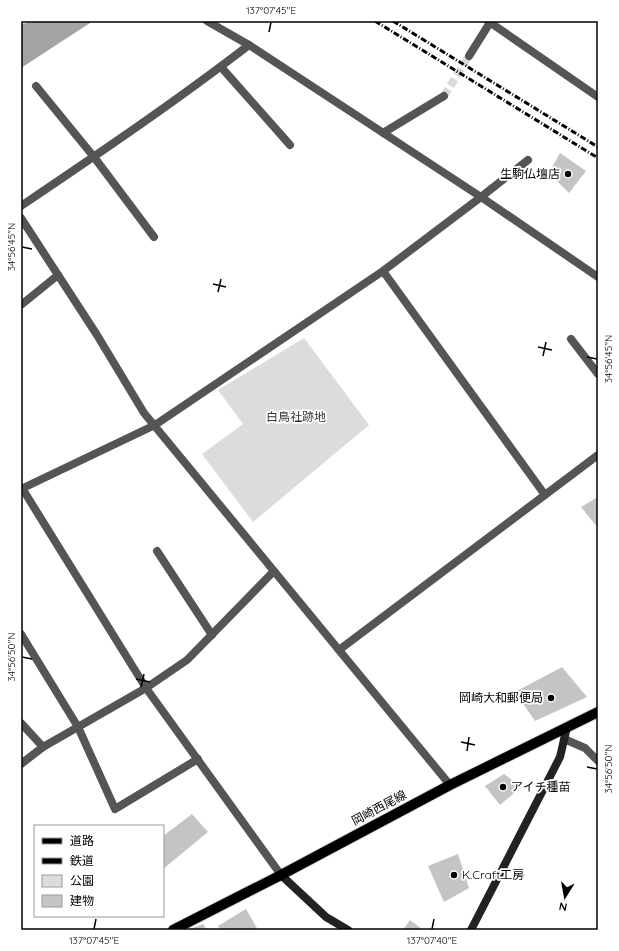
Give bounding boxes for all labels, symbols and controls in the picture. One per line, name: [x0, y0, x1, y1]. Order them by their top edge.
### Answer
text: 137°07'45"E: [246, 4, 296, 17]
place label: 生駒仏壇店: [500, 166, 560, 181]
marker: 生駒仏壇店: [563, 169, 573, 179]
text: 34°56'45"N: [5, 223, 18, 271]
text: 34°56'45"N: [602, 335, 615, 383]
park label: 白鳥社跡地: [266, 409, 326, 424]
text: 34°56'50"N: [5, 632, 18, 682]
place label: 岡崎大和郵便局: [459, 690, 543, 705]
marker: 岡崎大和郵便局: [546, 693, 556, 703]
text: 34°56'50"N: [602, 744, 615, 794]
place label: アイチ種苗: [511, 779, 570, 794]
marker: アイチ種苗: [498, 782, 508, 792]
street label: 岡崎西尾線: [349, 787, 409, 828]
legend: [34, 825, 164, 917]
text: 道路: [70, 833, 94, 848]
text: 鉄道: [70, 853, 94, 868]
place label: K.Craft工房: [462, 867, 524, 882]
marker: K.Craft工房: [449, 870, 459, 880]
text: 公園: [70, 873, 94, 888]
north arrow: [545, 877, 585, 917]
text: 建物: [70, 893, 94, 908]
text: N: [558, 899, 568, 914]
text: 137°07'45"E: [69, 934, 119, 947]
text: 137°07'40"E: [407, 934, 458, 947]

